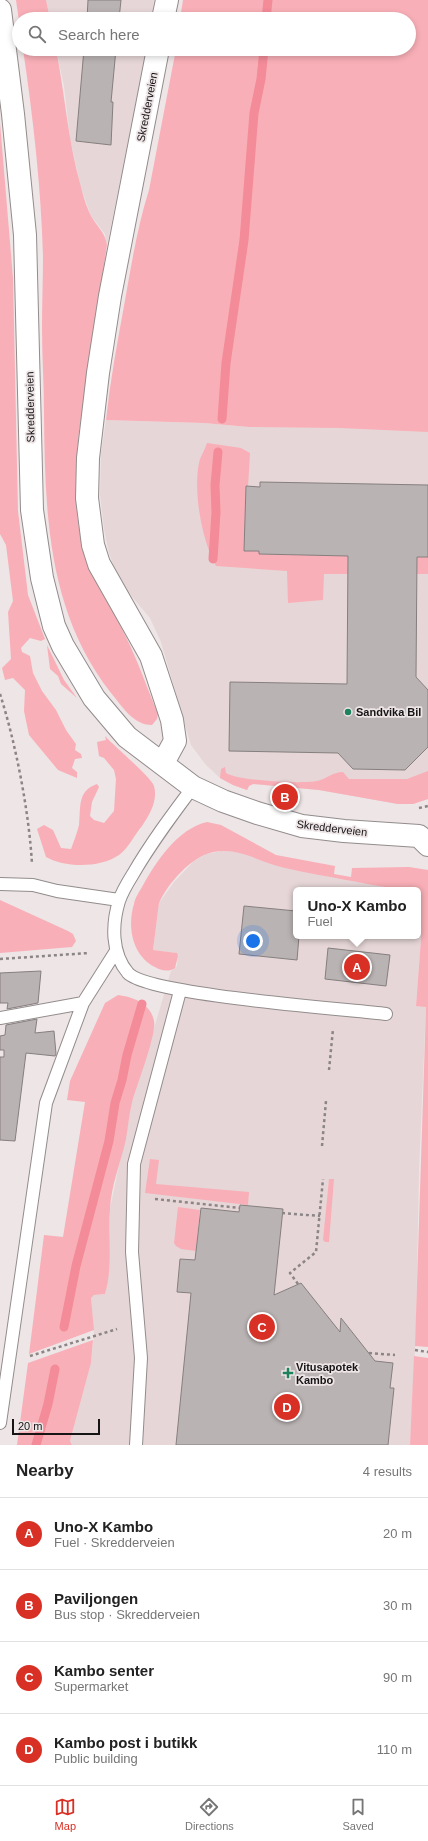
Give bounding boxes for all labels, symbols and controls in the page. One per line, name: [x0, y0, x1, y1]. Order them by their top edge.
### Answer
search box: [12, 12, 416, 56]
icon: search: [26, 23, 48, 45]
text: Search here: [58, 26, 140, 43]
street label: Skredderveien: [134, 71, 160, 143]
street label: Skredderveien: [23, 371, 37, 443]
place label: Sandvika Bil: [356, 706, 421, 718]
marker: Sandvika Bil: [343, 707, 353, 717]
pin: B: [272, 782, 298, 812]
street label: Skredderveien: [296, 818, 368, 838]
popup: [293, 887, 421, 939]
text: Uno-X Kambo: [307, 897, 407, 914]
text: Fuel: [307, 914, 333, 929]
your location: [243, 931, 263, 951]
pin: A: [344, 952, 370, 982]
pin: C: [249, 1312, 275, 1342]
place label: Vitusapotek Kambo: [296, 1361, 359, 1386]
marker: Vitusapotek Kambo: [283, 1368, 293, 1378]
pin: D: [274, 1392, 300, 1422]
scale bar: [12, 1417, 100, 1436]
text: 20 m: [18, 1420, 42, 1432]
text: Nearby: [16, 1461, 74, 1480]
text: 4 results: [363, 1464, 412, 1479]
text: Uno-X Kambo: [54, 1518, 153, 1535]
text: A: [24, 1526, 34, 1541]
text: 20 m: [383, 1526, 412, 1541]
text: Fuel · Skredderveien: [54, 1535, 175, 1550]
text: Paviljongen: [54, 1590, 138, 1607]
text: B: [24, 1598, 34, 1613]
text: 30 m: [383, 1598, 412, 1613]
text: Bus stop · Skredderveien: [54, 1607, 200, 1622]
text: Kambo senter: [54, 1662, 154, 1679]
text: C: [24, 1670, 34, 1685]
text: 90 m: [383, 1670, 412, 1685]
text: Supermarket: [54, 1679, 128, 1694]
text: Kambo post i butikk: [54, 1734, 197, 1751]
text: D: [24, 1742, 34, 1757]
text: 110 m: [377, 1742, 412, 1757]
text: Public building: [54, 1751, 138, 1766]
tab: Map: [54, 1796, 76, 1832]
tab: Directions: [185, 1796, 234, 1832]
tab: Saved: [342, 1796, 374, 1832]

